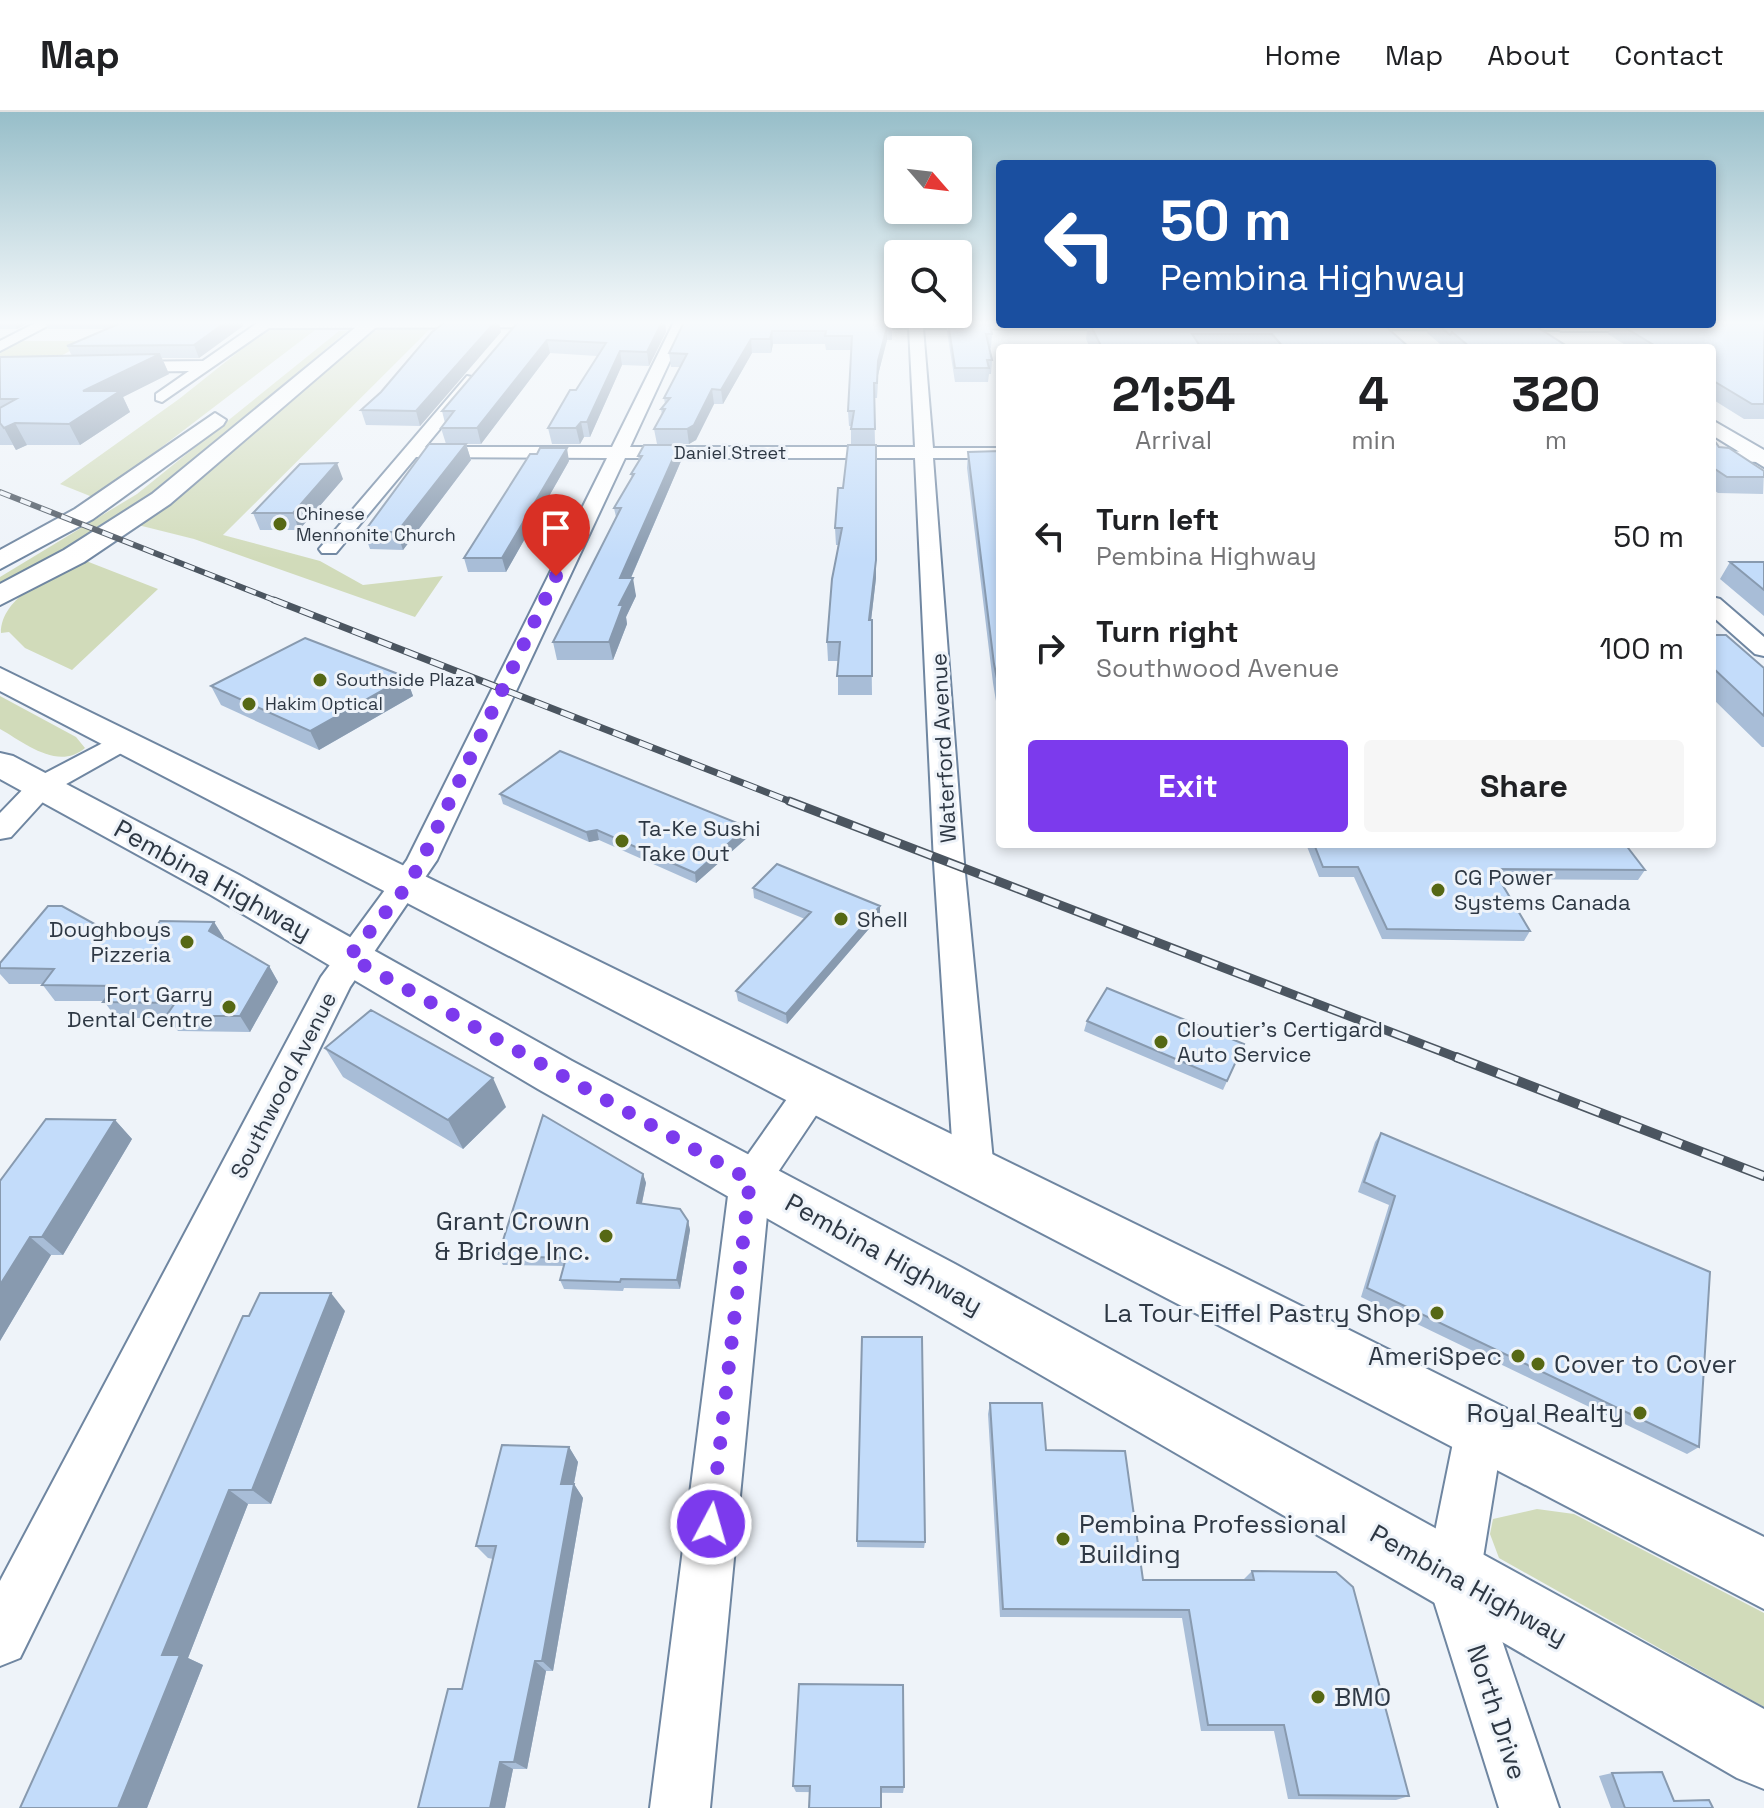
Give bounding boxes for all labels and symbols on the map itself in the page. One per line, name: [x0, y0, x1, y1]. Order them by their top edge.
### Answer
north arrow: [884, 136, 972, 224]
street label: Daniel Street: [674, 441, 786, 464]
pin: [522, 494, 590, 576]
place label: Chinese Mennonite Church: [296, 502, 456, 546]
marker: Chinese Mennonite Church: [271, 515, 289, 533]
street label: Waterford Avenue: [924, 652, 962, 844]
place label: Southside Plaza: [336, 668, 475, 691]
marker: Southside Plaza: [311, 671, 329, 689]
place label: Hakim Optical: [265, 692, 383, 715]
marker: Hakim Optical: [240, 695, 258, 713]
street label: Pembina Highway: [108, 812, 318, 948]
place label: Ta-Ke Sushi Take Out: [638, 814, 761, 867]
marker: Ta-Ke Sushi Take Out: [613, 832, 631, 850]
place label: CG Power Systems Canada: [1454, 863, 1631, 916]
marker: CG Power Systems Canada: [1429, 881, 1447, 899]
place label: Shell: [857, 905, 908, 933]
marker: Shell: [832, 910, 850, 928]
place label: Doughboys Pizzeria: [49, 915, 171, 968]
marker: Doughboys Pizzeria: [178, 933, 196, 951]
place label: Fort Garry Dental Centre: [67, 980, 213, 1033]
street label: Southwood Avenue: [224, 987, 342, 1183]
marker: Fort Garry Dental Centre: [220, 998, 238, 1016]
place label: Cloutier's Certigard Auto Service: [1177, 1015, 1383, 1068]
marker: Cloutier's Certigard Auto Service: [1152, 1033, 1170, 1051]
street label: Pembina Highway: [779, 1186, 989, 1322]
place label: Grant Crown & Bridge Inc.: [435, 1204, 590, 1268]
marker: Grant Crown & Bridge Inc.: [597, 1227, 615, 1245]
place label: La Tour Eiffel Pastry Shop: [1103, 1296, 1421, 1330]
marker: La Tour Eiffel Pastry Shop: [1428, 1304, 1446, 1322]
place label: AmeriSpec: [1368, 1339, 1502, 1373]
marker: AmeriSpec: [1509, 1347, 1527, 1365]
place label: Cover to Cover: [1554, 1347, 1737, 1381]
marker: Cover to Cover: [1529, 1355, 1547, 1373]
place label: Royal Realty: [1467, 1396, 1624, 1430]
marker: Royal Realty: [1631, 1404, 1649, 1422]
position arrow: [669, 1482, 753, 1566]
place label: Pembina Professional Building: [1079, 1507, 1347, 1571]
street label: Pembina Highway: [1364, 1517, 1574, 1653]
marker: Pembina Professional Building: [1054, 1530, 1072, 1548]
street label: North Drive: [1459, 1640, 1535, 1784]
place label: BMO: [1334, 1680, 1391, 1714]
marker: BMO: [1309, 1688, 1327, 1706]

